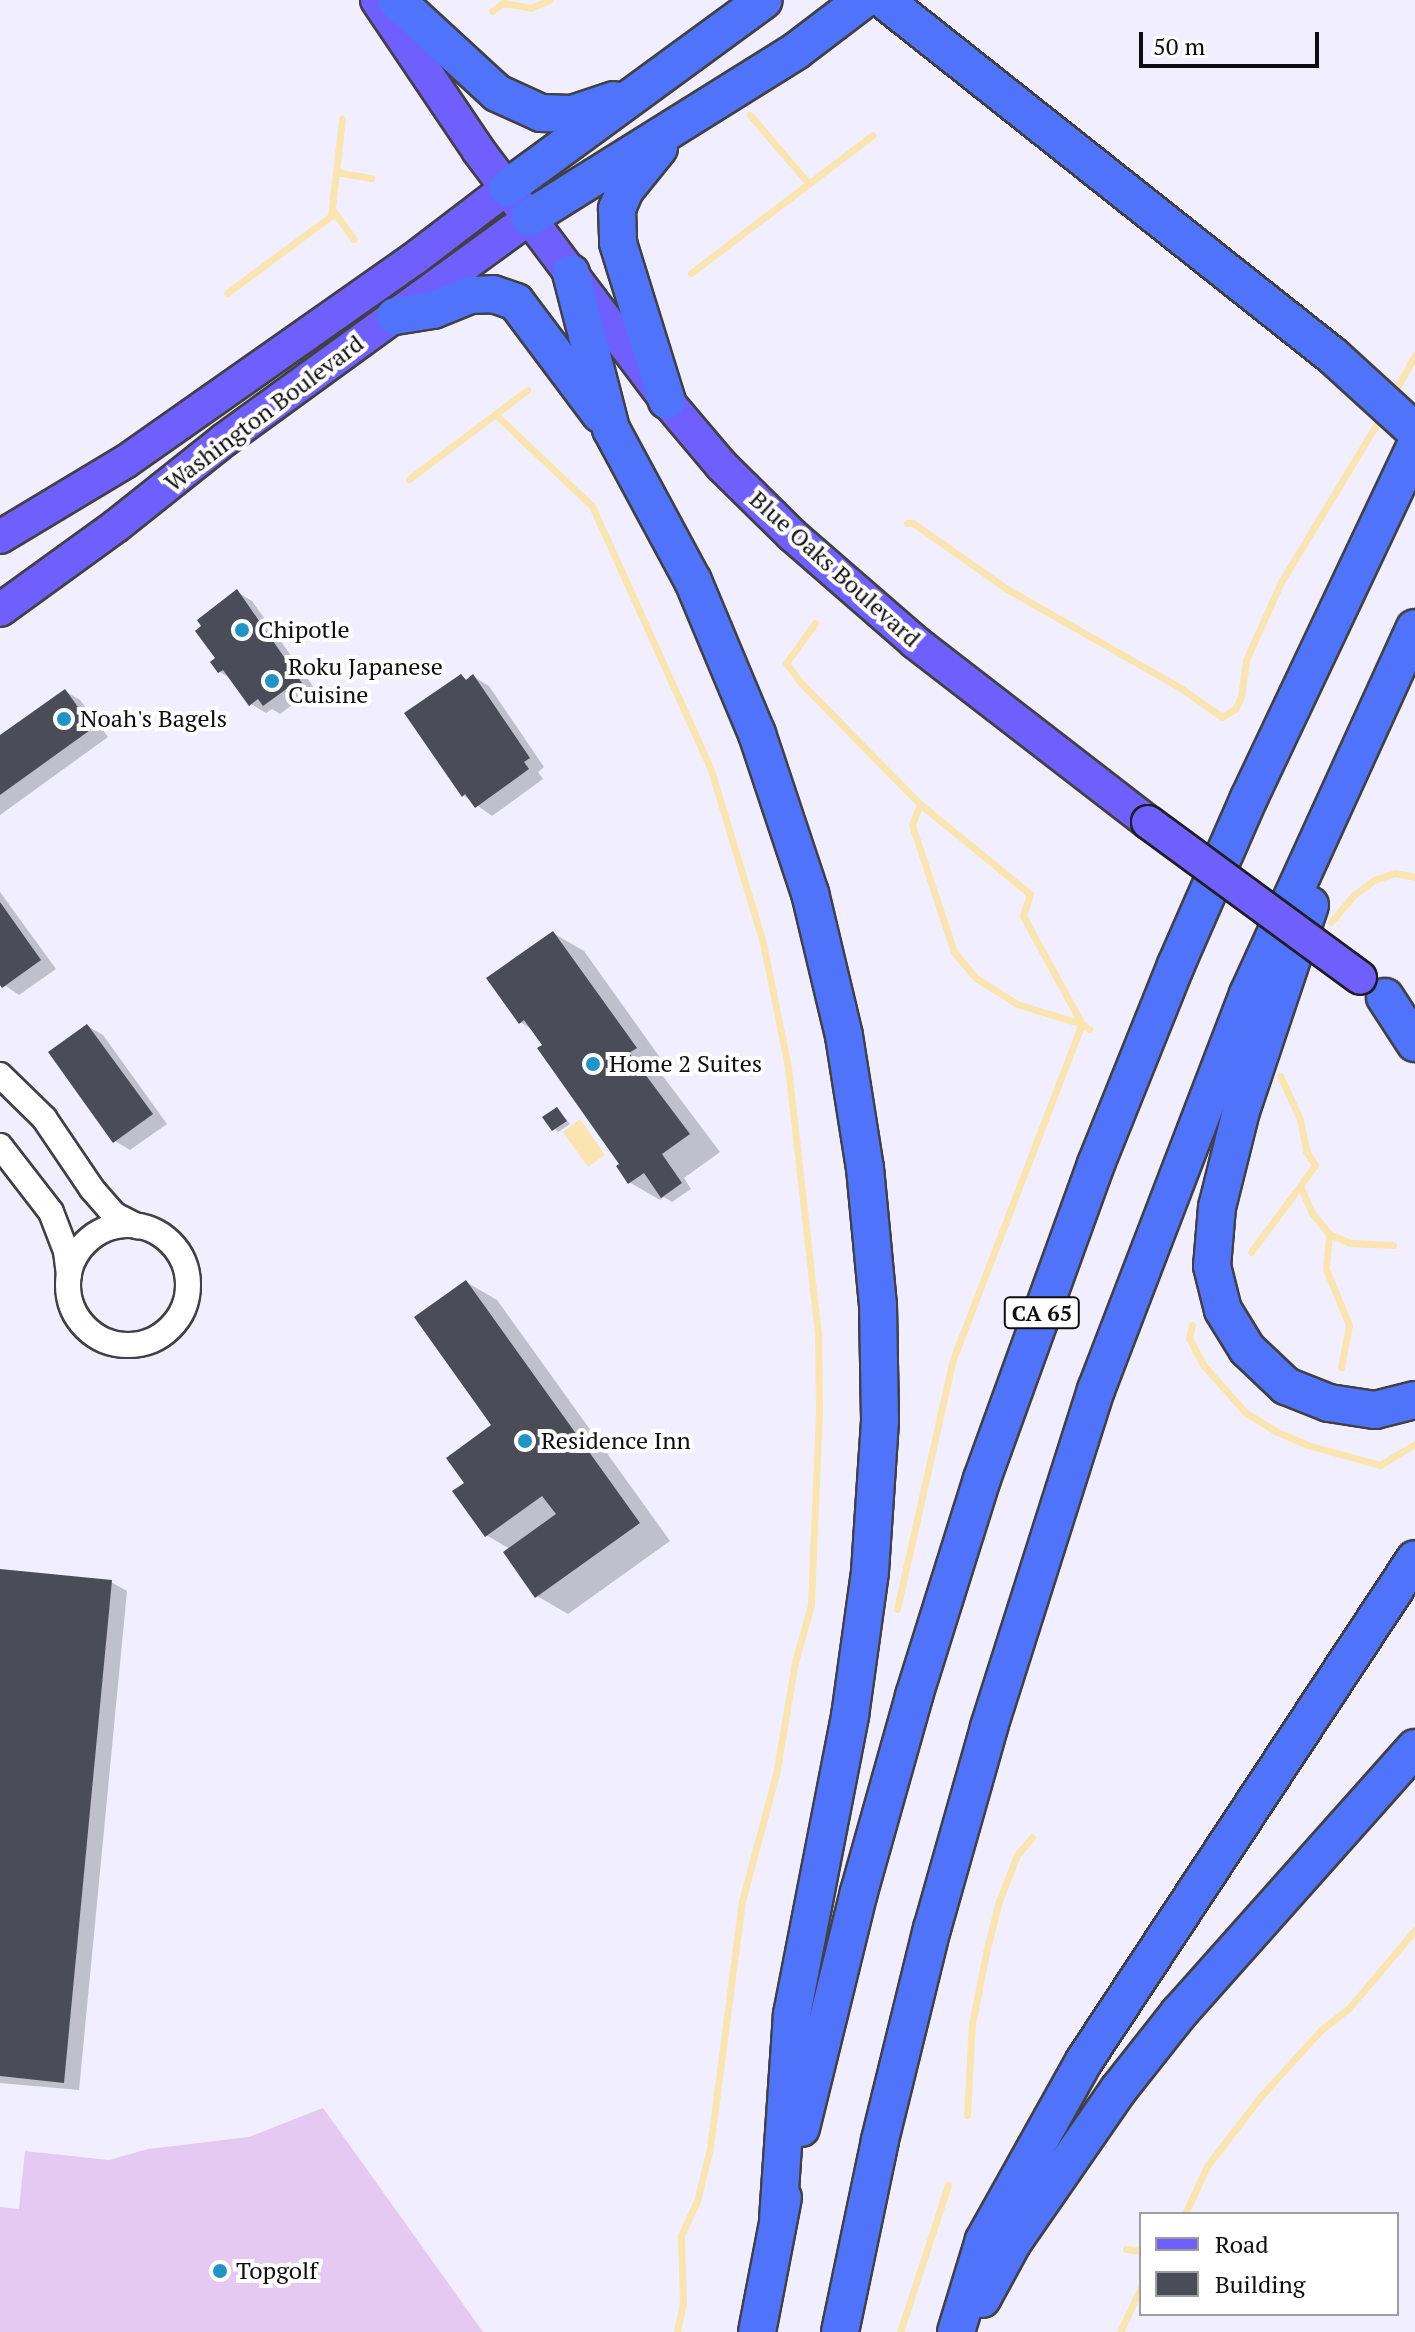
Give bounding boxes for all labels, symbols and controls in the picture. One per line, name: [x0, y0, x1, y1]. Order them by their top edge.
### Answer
scale bar: [1143, 16, 1323, 66]
text: 50 m: [1153, 30, 1205, 62]
street label: Washington Boulevard: [159, 329, 369, 497]
street label: Blue Oaks Boulevard: [744, 485, 926, 653]
place label: Chipotle: [258, 616, 350, 644]
marker: Chipotle: [233, 621, 251, 639]
place label: Roku Japanese Cuisine: [288, 653, 443, 709]
marker: Roku Japanese Cuisine: [263, 672, 281, 690]
place label: Noah's Bagels: [80, 705, 227, 733]
marker: Noah's Bagels: [55, 710, 73, 728]
place label: Home 2 Suites: [609, 1050, 762, 1078]
marker: Home 2 Suites: [584, 1055, 602, 1073]
road number: CA 65: [1002, 1295, 1082, 1331]
place label: Residence Inn: [541, 1427, 691, 1455]
marker: Residence Inn: [516, 1432, 534, 1450]
legend: [1139, 2212, 1399, 2316]
text: Road: [1215, 2228, 1269, 2260]
place label: Topgolf: [236, 2257, 318, 2285]
marker: Topgolf: [211, 2262, 229, 2280]
text: Building: [1215, 2268, 1305, 2300]

